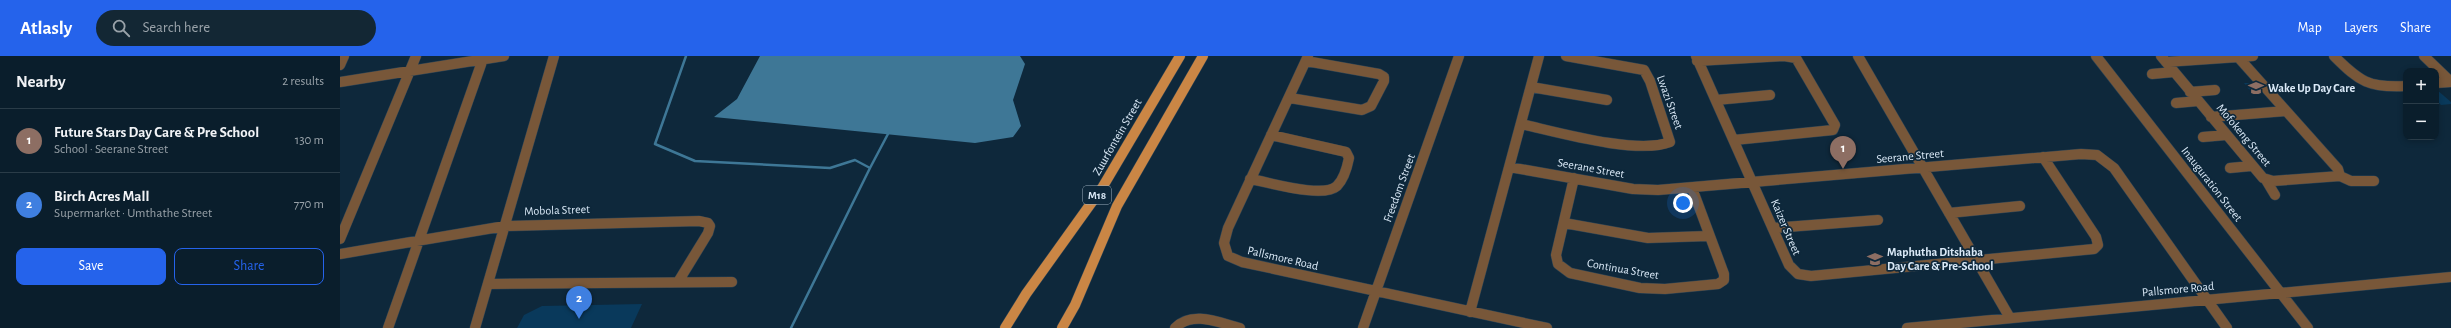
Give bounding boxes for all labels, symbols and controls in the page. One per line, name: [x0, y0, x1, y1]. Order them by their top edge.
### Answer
search box: [96, 10, 376, 46]
icon: search: [110, 17, 132, 39]
text: Atlasly: [20, 19, 72, 38]
text: Search here: [142, 20, 210, 35]
text: Map: [2297, 21, 2322, 35]
text: Layers: [2344, 21, 2378, 35]
text: Share: [2400, 21, 2431, 35]
map controls: [2403, 68, 2439, 140]
button: +: [2403, 68, 2439, 104]
text: Nearby: [16, 73, 66, 90]
street label: Lwazi Street: [1655, 74, 1685, 131]
text: 2 results: [282, 75, 324, 88]
school or university icon: Wake Up Day Care: [2247, 79, 2265, 97]
place label: Wake Up Day Care: [2268, 82, 2355, 95]
street label: Zuurfontein Street: [1090, 97, 1144, 177]
street label: Mofokeng Street: [2215, 102, 2274, 169]
button: −: [2403, 104, 2439, 140]
text: Future Stars Day Care & Pre School: [54, 125, 259, 140]
text: 1: [27, 134, 31, 147]
text: 130 m: [295, 134, 324, 147]
pin: 1: [1830, 136, 1856, 169]
text: School · Seerane Street: [54, 143, 168, 156]
street label: Inauguration Street: [2179, 144, 2245, 224]
street label: Seerane Street: [1876, 147, 1944, 165]
street label: Freedom Street: [1381, 152, 1417, 224]
street label: Seerane Street: [1557, 156, 1626, 180]
road number: M18: [1083, 186, 1111, 204]
text: Birch Acres Mall: [54, 189, 149, 204]
your location: [1673, 193, 1693, 213]
street label: Kaizer Street: [1769, 197, 1803, 257]
text: 2: [26, 198, 32, 211]
text: 770 m: [294, 198, 324, 211]
street label: Mobola Street: [524, 203, 590, 217]
text: Supermarket · Umthathe Street: [54, 207, 212, 220]
street label: Pallsmore Road: [1246, 244, 1320, 272]
place label: Maphutha Ditshaba Day Care & Pre-School: [1887, 246, 1993, 273]
button: Save: [16, 248, 166, 285]
button: Share: [174, 248, 324, 285]
school or university icon: Maphutha Ditshaba Day Care & Pre-School: [1866, 250, 1884, 268]
street label: Continua Street: [1586, 257, 1660, 281]
street label: Pallsmore Road: [2141, 280, 2215, 298]
pin: 2: [566, 286, 592, 319]

